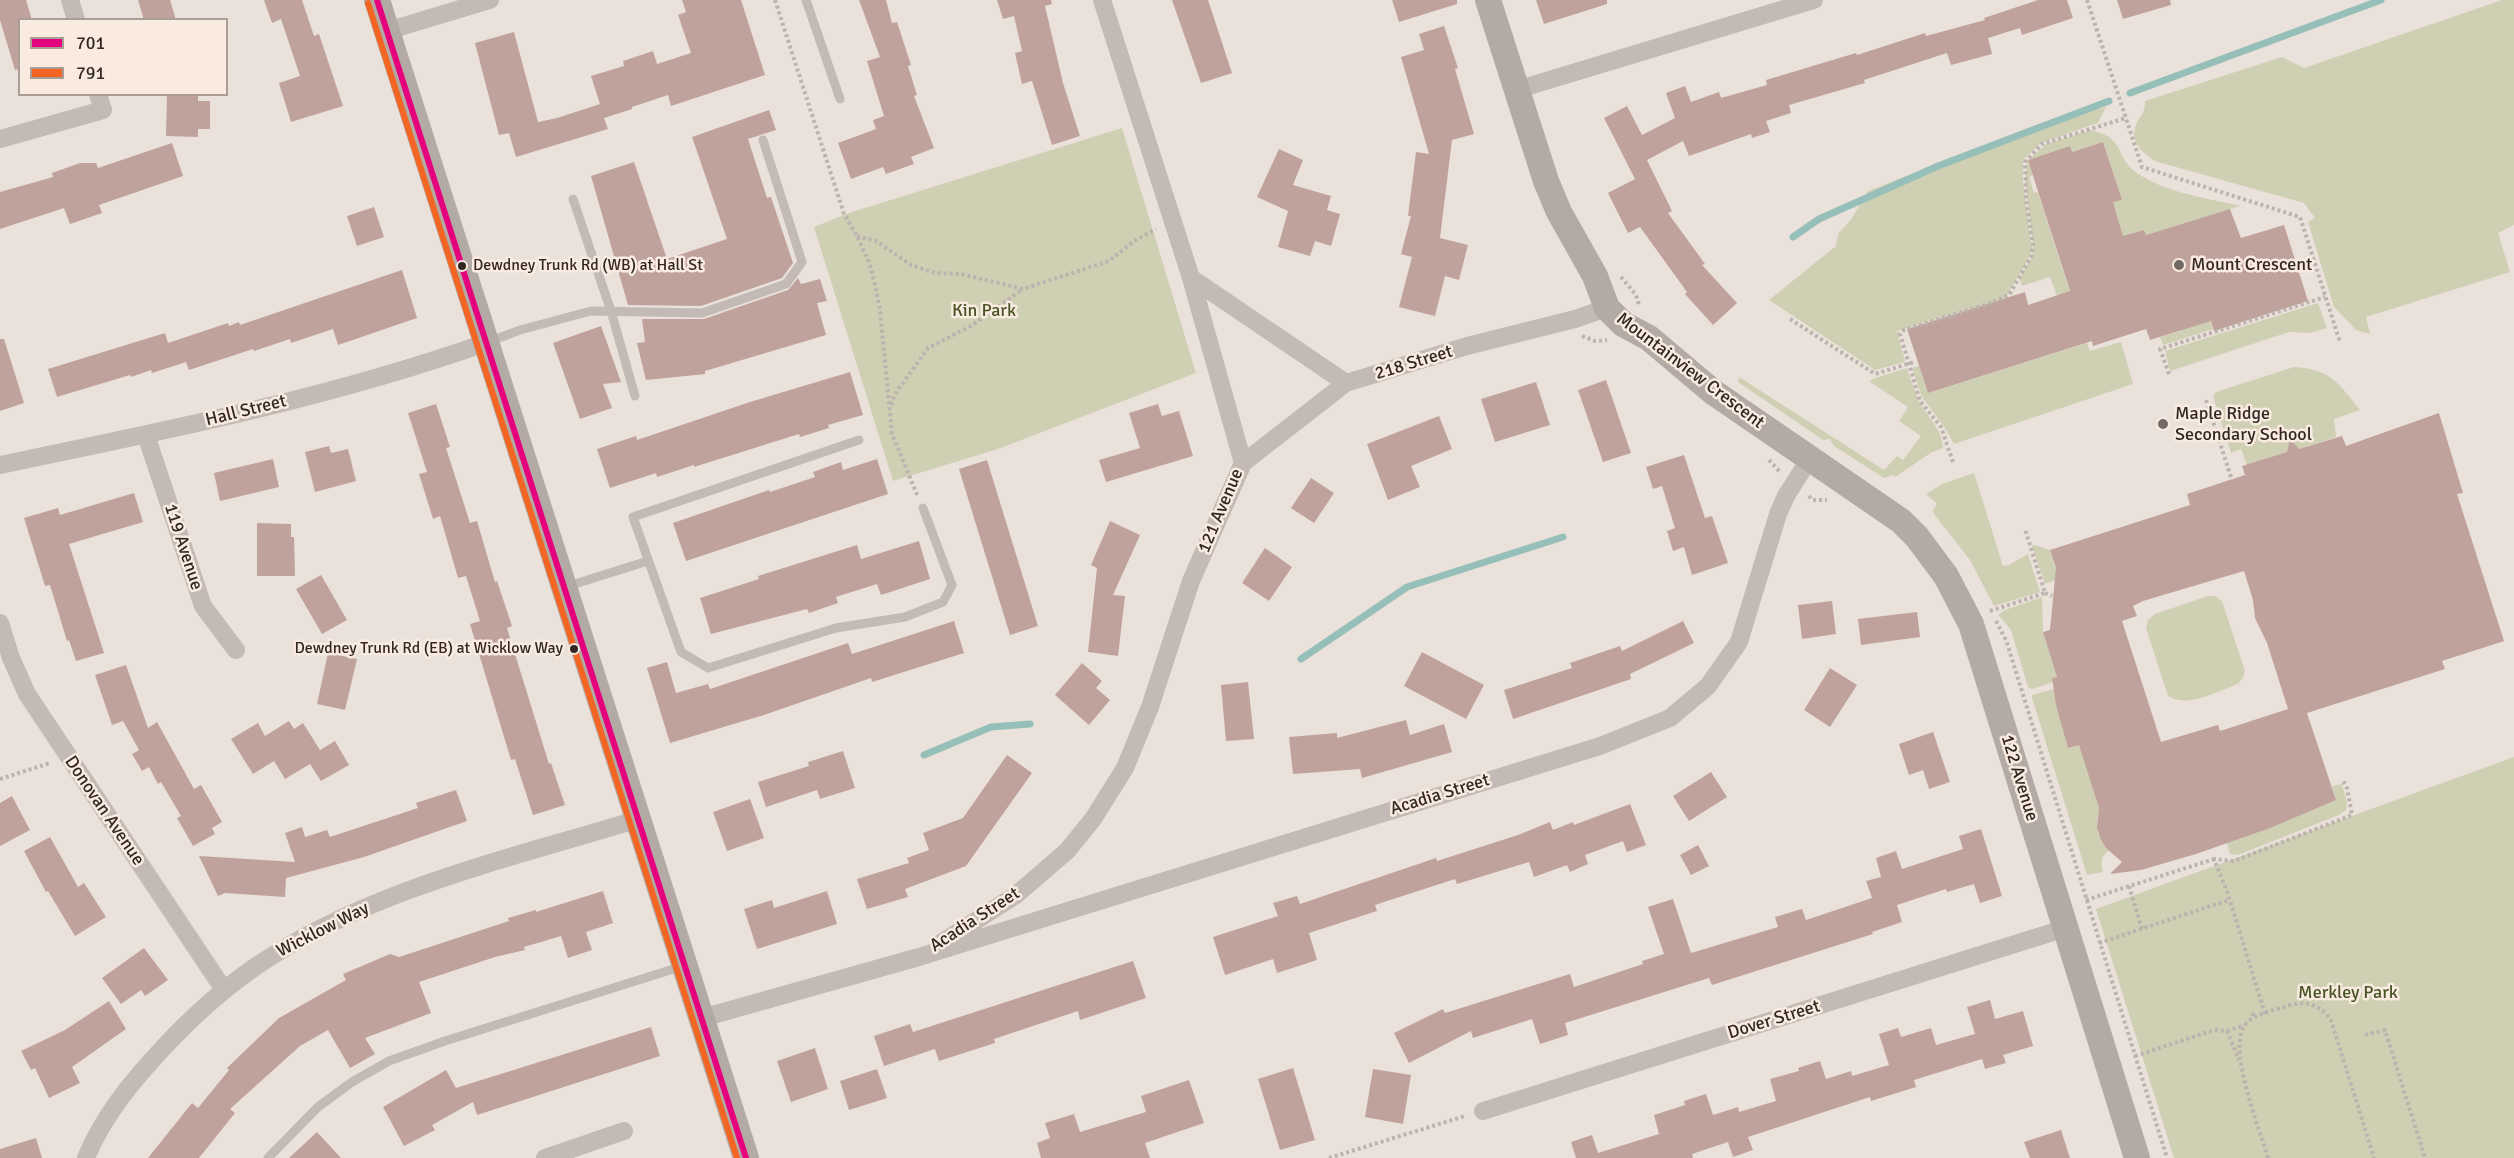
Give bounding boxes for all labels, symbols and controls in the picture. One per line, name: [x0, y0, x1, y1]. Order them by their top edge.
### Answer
legend: [18, 18, 228, 96]
text: 701: [76, 32, 105, 54]
text: 791: [76, 62, 105, 84]
place label: Mount Crescent: [2191, 254, 2312, 276]
place label: Dewdney Trunk Rd (WB) at Hall St: [473, 256, 703, 276]
marker: Mount Crescent: [2172, 258, 2186, 272]
marker: Dewdney Trunk Rd (WB) at Hall St: [456, 260, 468, 272]
park label: Kin Park: [952, 300, 1016, 322]
street label: Mountainview Crescent: [1612, 308, 1768, 434]
street label: 218 Street: [1373, 341, 1455, 385]
street label: Hall Street: [203, 391, 289, 431]
place label: Maple Ridge Secondary School: [2175, 403, 2312, 446]
marker: Maple Ridge Secondary School: [2156, 417, 2170, 431]
street label: 121 Avenue: [1194, 466, 1248, 556]
street label: 119 Avenue: [159, 501, 207, 593]
place label: Dewdney Trunk Rd (EB) at Wicklow Way: [294, 639, 563, 659]
marker: Dewdney Trunk Rd (EB) at Wicklow Way: [568, 643, 580, 655]
street label: 122 Avenue: [1996, 732, 2042, 824]
street label: Donovan Avenue: [59, 752, 149, 870]
street label: Acadia Street: [1388, 770, 1492, 820]
street label: Acadia Street: [926, 883, 1024, 957]
street label: Wicklow Way: [273, 898, 373, 962]
park label: Merkley Park: [2298, 982, 2398, 1004]
street label: Dover Street: [1725, 996, 1823, 1044]

